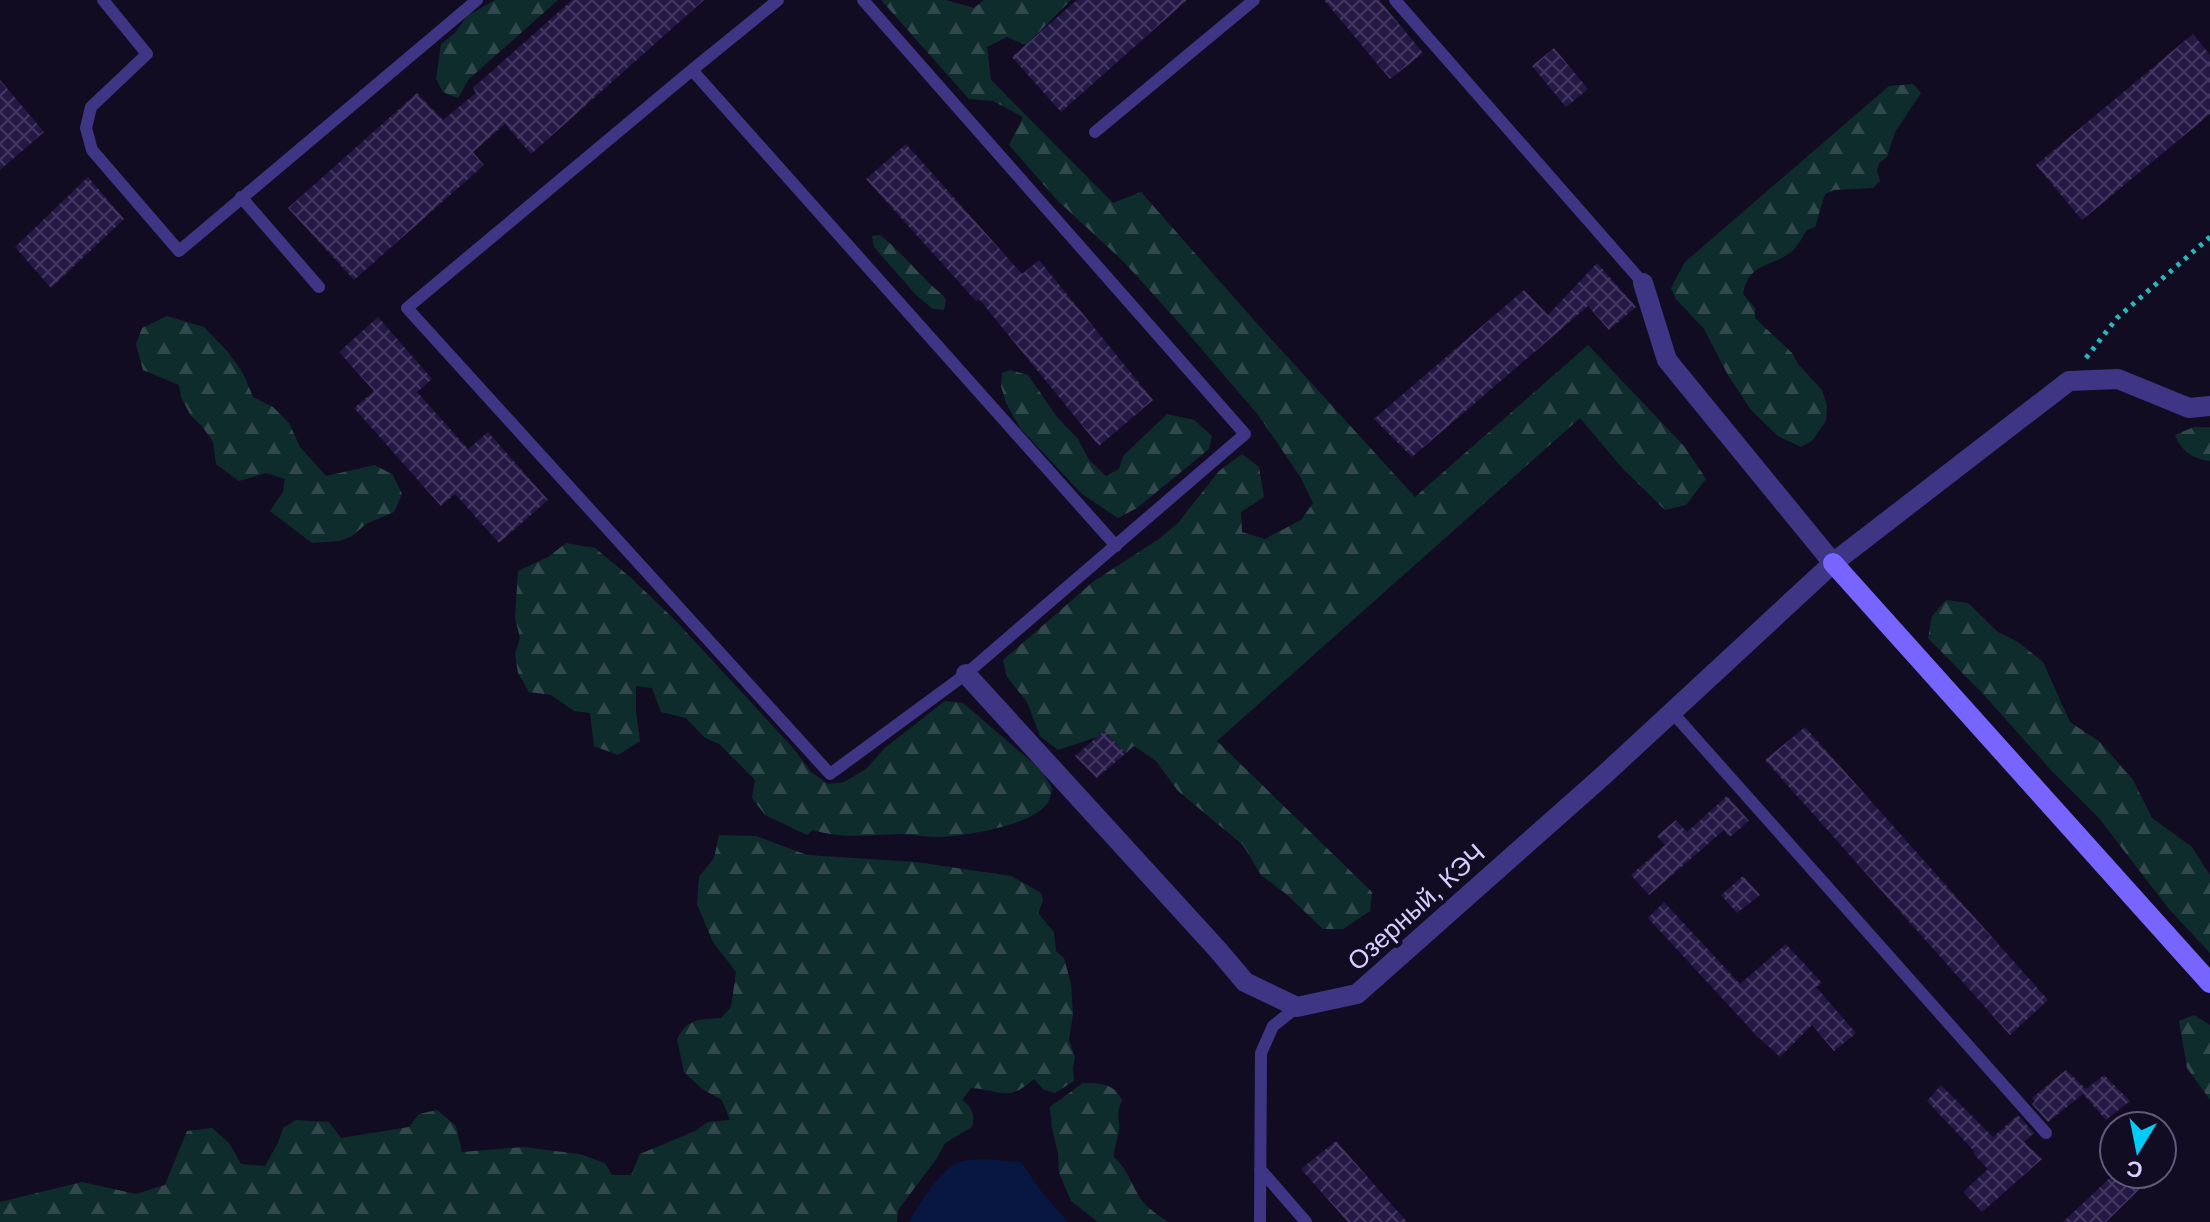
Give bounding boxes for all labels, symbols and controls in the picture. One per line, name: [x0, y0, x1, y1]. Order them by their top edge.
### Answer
street label: Озерный, КЭЧ: [1341, 838, 1491, 976]
north arrow: [2098, 1110, 2178, 1190]
text: С: [2125, 1155, 2145, 1183]

